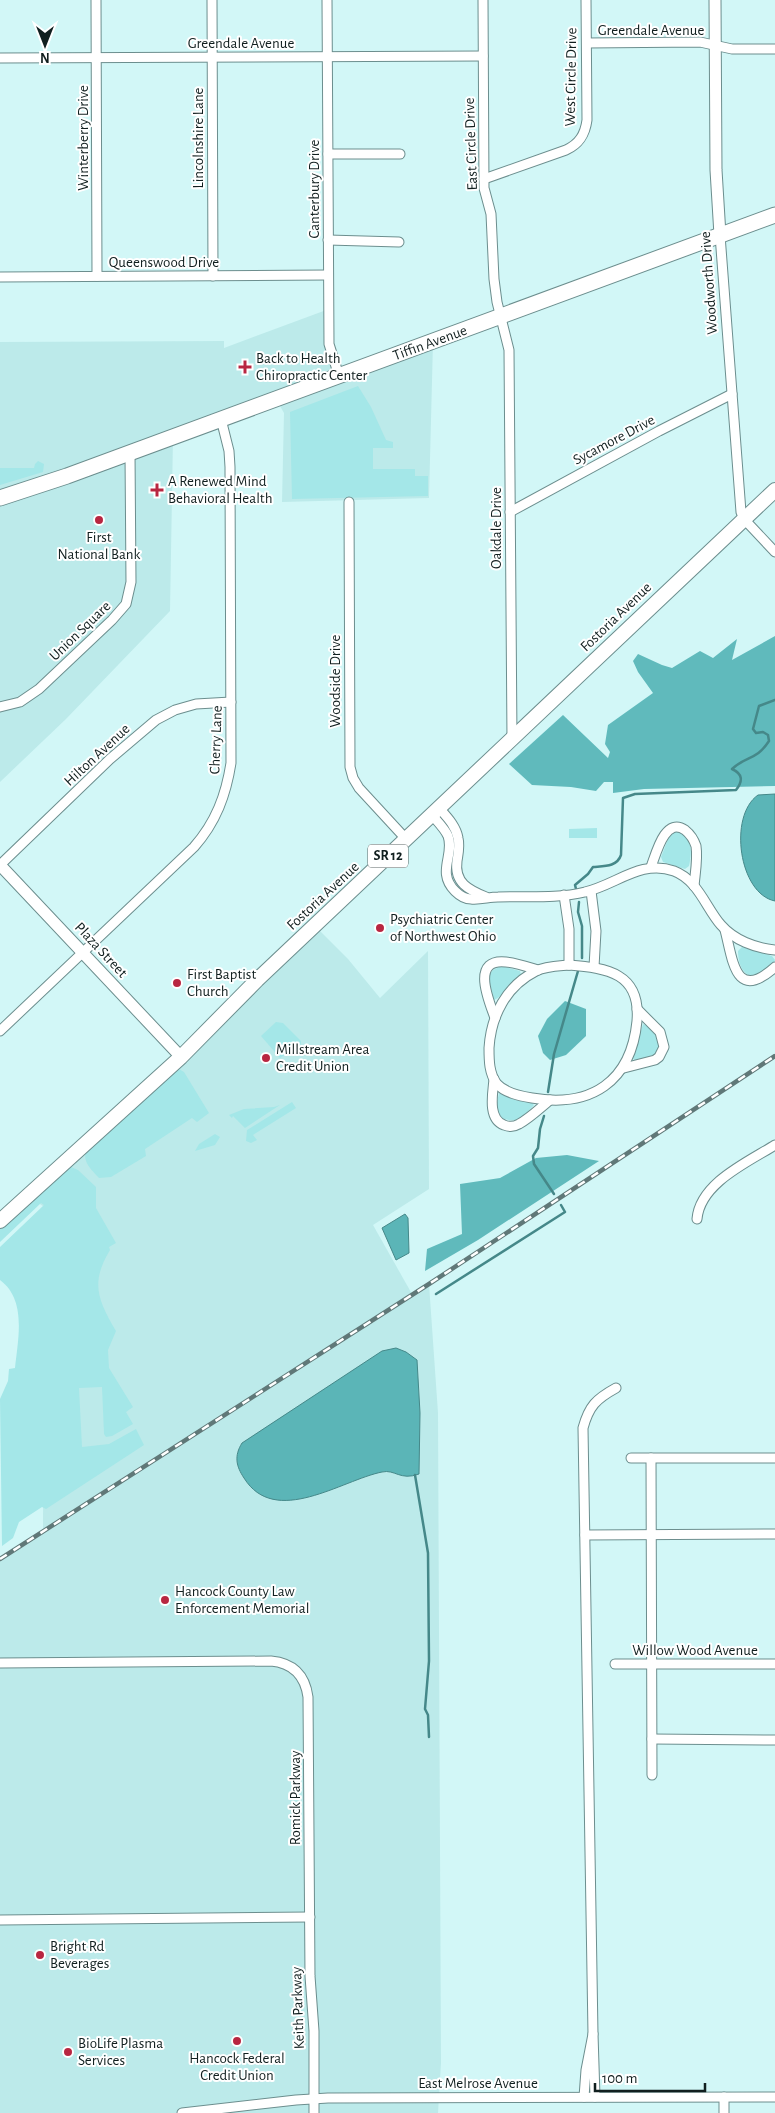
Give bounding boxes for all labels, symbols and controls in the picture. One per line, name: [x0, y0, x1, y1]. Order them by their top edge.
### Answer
north arrow: [20, 20, 70, 70]
street label: Greendale Avenue: [598, 23, 704, 38]
street label: West Circle Drive: [563, 27, 579, 127]
street label: Greendale Avenue: [188, 36, 294, 51]
text: N: [40, 50, 50, 64]
street label: Winterberry Drive: [76, 85, 91, 191]
street label: Lincolnshire Lane: [191, 87, 206, 189]
street label: East Circle Drive: [462, 97, 480, 191]
street label: Canterbury Drive: [307, 139, 322, 239]
street label: Woodworth Drive: [698, 231, 720, 335]
street label: Queenswood Drive: [109, 255, 219, 270]
street label: Tiffin Avenue: [391, 323, 469, 363]
place label: Back to Health Chiropractic Center: [256, 351, 368, 383]
marker: Back to Health Chiropractic Center: [238, 360, 252, 374]
street label: Sycamore Drive: [571, 412, 657, 468]
place label: A Renewed Mind Behavioral Health: [168, 474, 272, 506]
marker: A Renewed Mind Behavioral Health: [150, 483, 164, 497]
street label: Oakdale Drive: [489, 487, 504, 569]
marker: First National Bank: [93, 514, 105, 526]
place label: First National Bank: [58, 530, 141, 562]
street label: Fostoria Avenue: [578, 579, 654, 654]
street label: Union Square: [47, 598, 114, 664]
street label: Woodside Drive: [328, 635, 343, 727]
street label: Cherry Lane: [207, 705, 225, 775]
street label: Hilton Avenue: [61, 721, 133, 789]
road number: SR 12: [368, 844, 408, 868]
street label: Fostoria Avenue: [284, 859, 362, 933]
place label: Psychiatric Center of Northwest Ohio: [390, 912, 496, 944]
street label: Plaza Street: [72, 920, 130, 981]
marker: Psychiatric Center of Northwest Ohio: [374, 922, 386, 934]
place label: First Baptist Church: [187, 967, 256, 999]
marker: First Baptist Church: [171, 977, 183, 989]
place label: Millstream Area Credit Union: [276, 1042, 369, 1074]
marker: Millstream Area Credit Union: [260, 1052, 272, 1064]
place label: Hancock County Law Enforcement Memorial: [175, 1584, 309, 1616]
marker: Hancock County Law Enforcement Memorial: [159, 1594, 171, 1606]
street label: Willow Wood Avenue: [632, 1643, 758, 1658]
street label: Romick Parkway: [288, 1750, 303, 1845]
place label: Bright Rd Beverages: [50, 1939, 109, 1971]
marker: Bright Rd Beverages: [34, 1949, 46, 1961]
street label: Keith Parkway: [289, 1966, 307, 2049]
marker: Hancock Federal Credit Union: [231, 2035, 243, 2047]
place label: BioLife Plasma Services: [78, 2036, 163, 2068]
marker: BioLife Plasma Services: [62, 2046, 74, 2058]
place label: Hancock Federal Credit Union: [189, 2051, 285, 2083]
scale bar: [595, 2060, 705, 2092]
text: 100 m: [602, 2071, 637, 2086]
street label: East Melrose Avenue: [418, 2076, 538, 2091]

